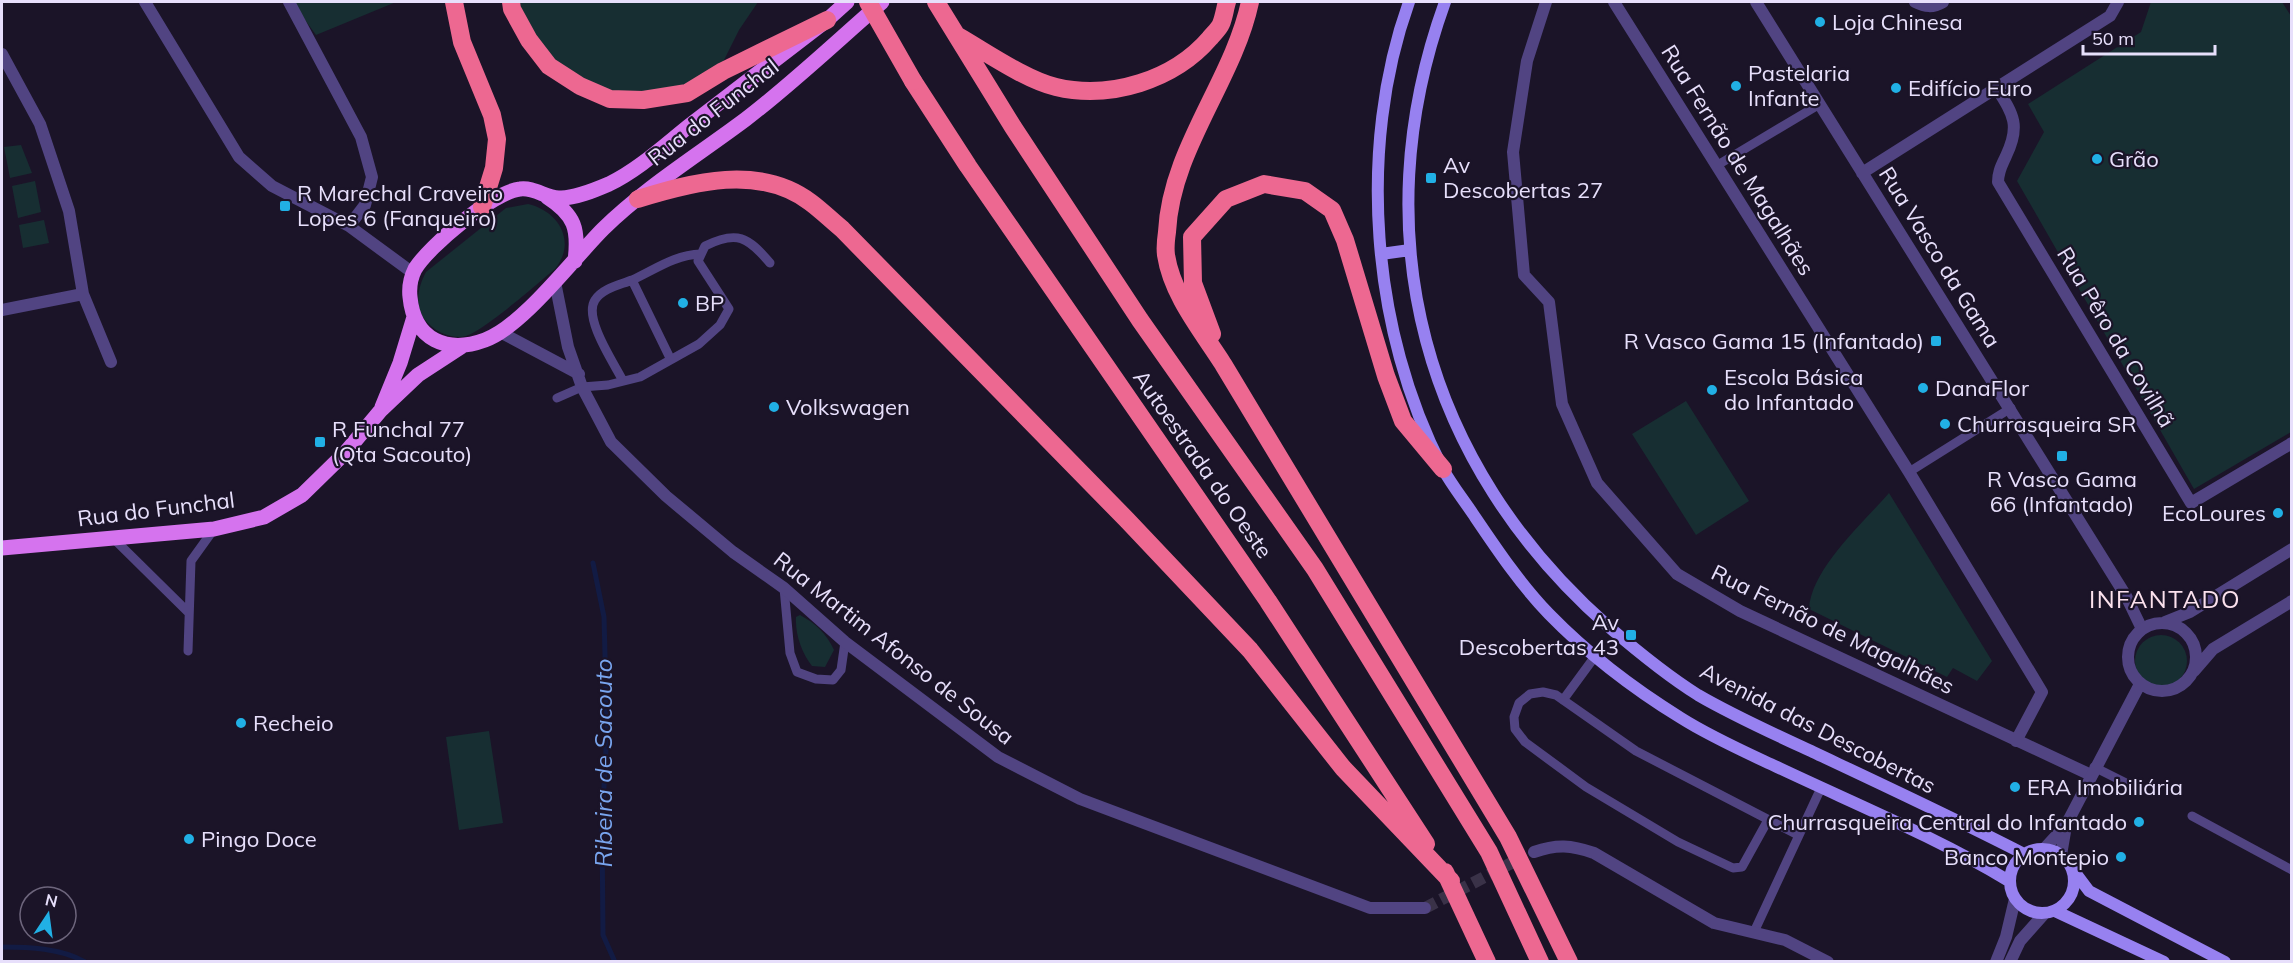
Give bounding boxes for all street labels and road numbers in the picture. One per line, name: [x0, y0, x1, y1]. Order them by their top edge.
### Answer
street label: Rua Fernão de Magalhães: [1655, 39, 1821, 281]
street label: Rua do Funchal: [642, 52, 784, 172]
street label: Rua Vasco da Gama: [1873, 161, 2007, 353]
street label: Rua Pêro da Covilhã: [2051, 242, 2181, 432]
street label: Autoestrada do Oeste: [1127, 364, 1279, 564]
street label: Rua do Funchal: [76, 485, 236, 533]
street label: Rua Martim Afonso de Sousa: [768, 545, 1020, 751]
street label: Rua Fernão de Magalhães: [1707, 558, 1959, 700]
street label: Avenida das Descobertas: [1696, 656, 1940, 800]

